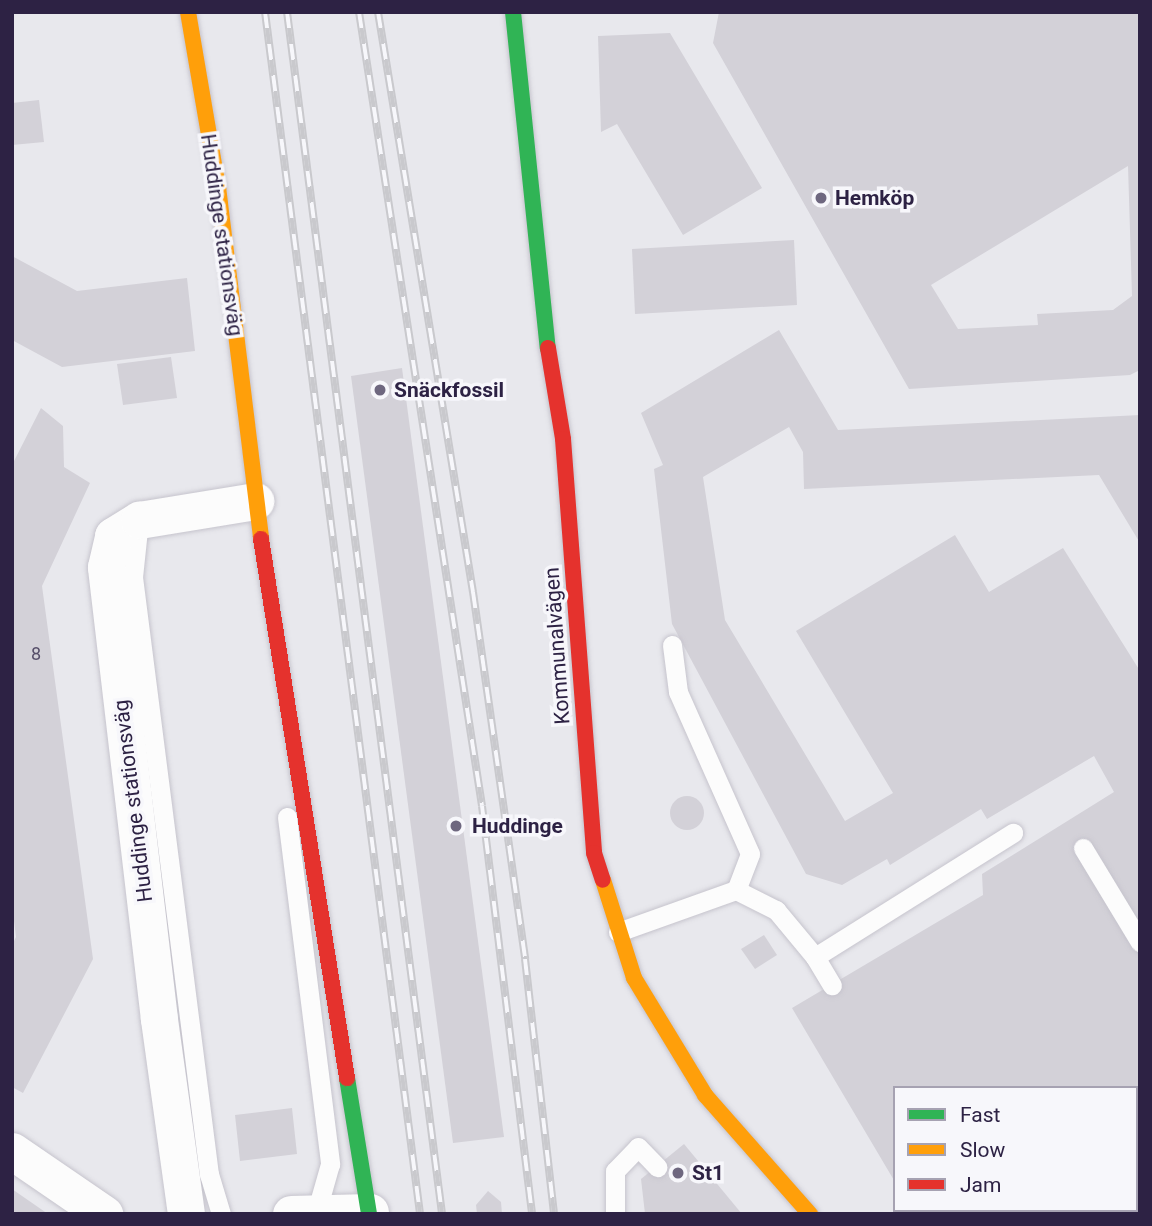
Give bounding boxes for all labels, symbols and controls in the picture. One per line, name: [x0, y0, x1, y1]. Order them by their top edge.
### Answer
street label: Huddinge stationsväg: [195, 132, 249, 338]
place label: Hemköp: [835, 185, 914, 211]
marker: Hemköp: [813, 190, 829, 206]
place label: Snäckfossil: [394, 377, 504, 403]
marker: Snäckfossil: [372, 382, 388, 398]
street label: Kommunalvägen: [539, 567, 575, 725]
house number: 8: [31, 643, 41, 665]
street label: Huddinge stationsväg: [108, 698, 158, 904]
place label: Huddinge: [472, 813, 563, 839]
marker: Huddinge: [446, 816, 466, 836]
legend: [893, 1086, 1138, 1212]
text: Fast: [960, 1103, 1000, 1127]
text: Slow: [960, 1138, 1005, 1162]
place label: St1: [692, 1160, 724, 1186]
marker: St1: [670, 1165, 686, 1181]
text: Jam: [960, 1173, 1001, 1197]

